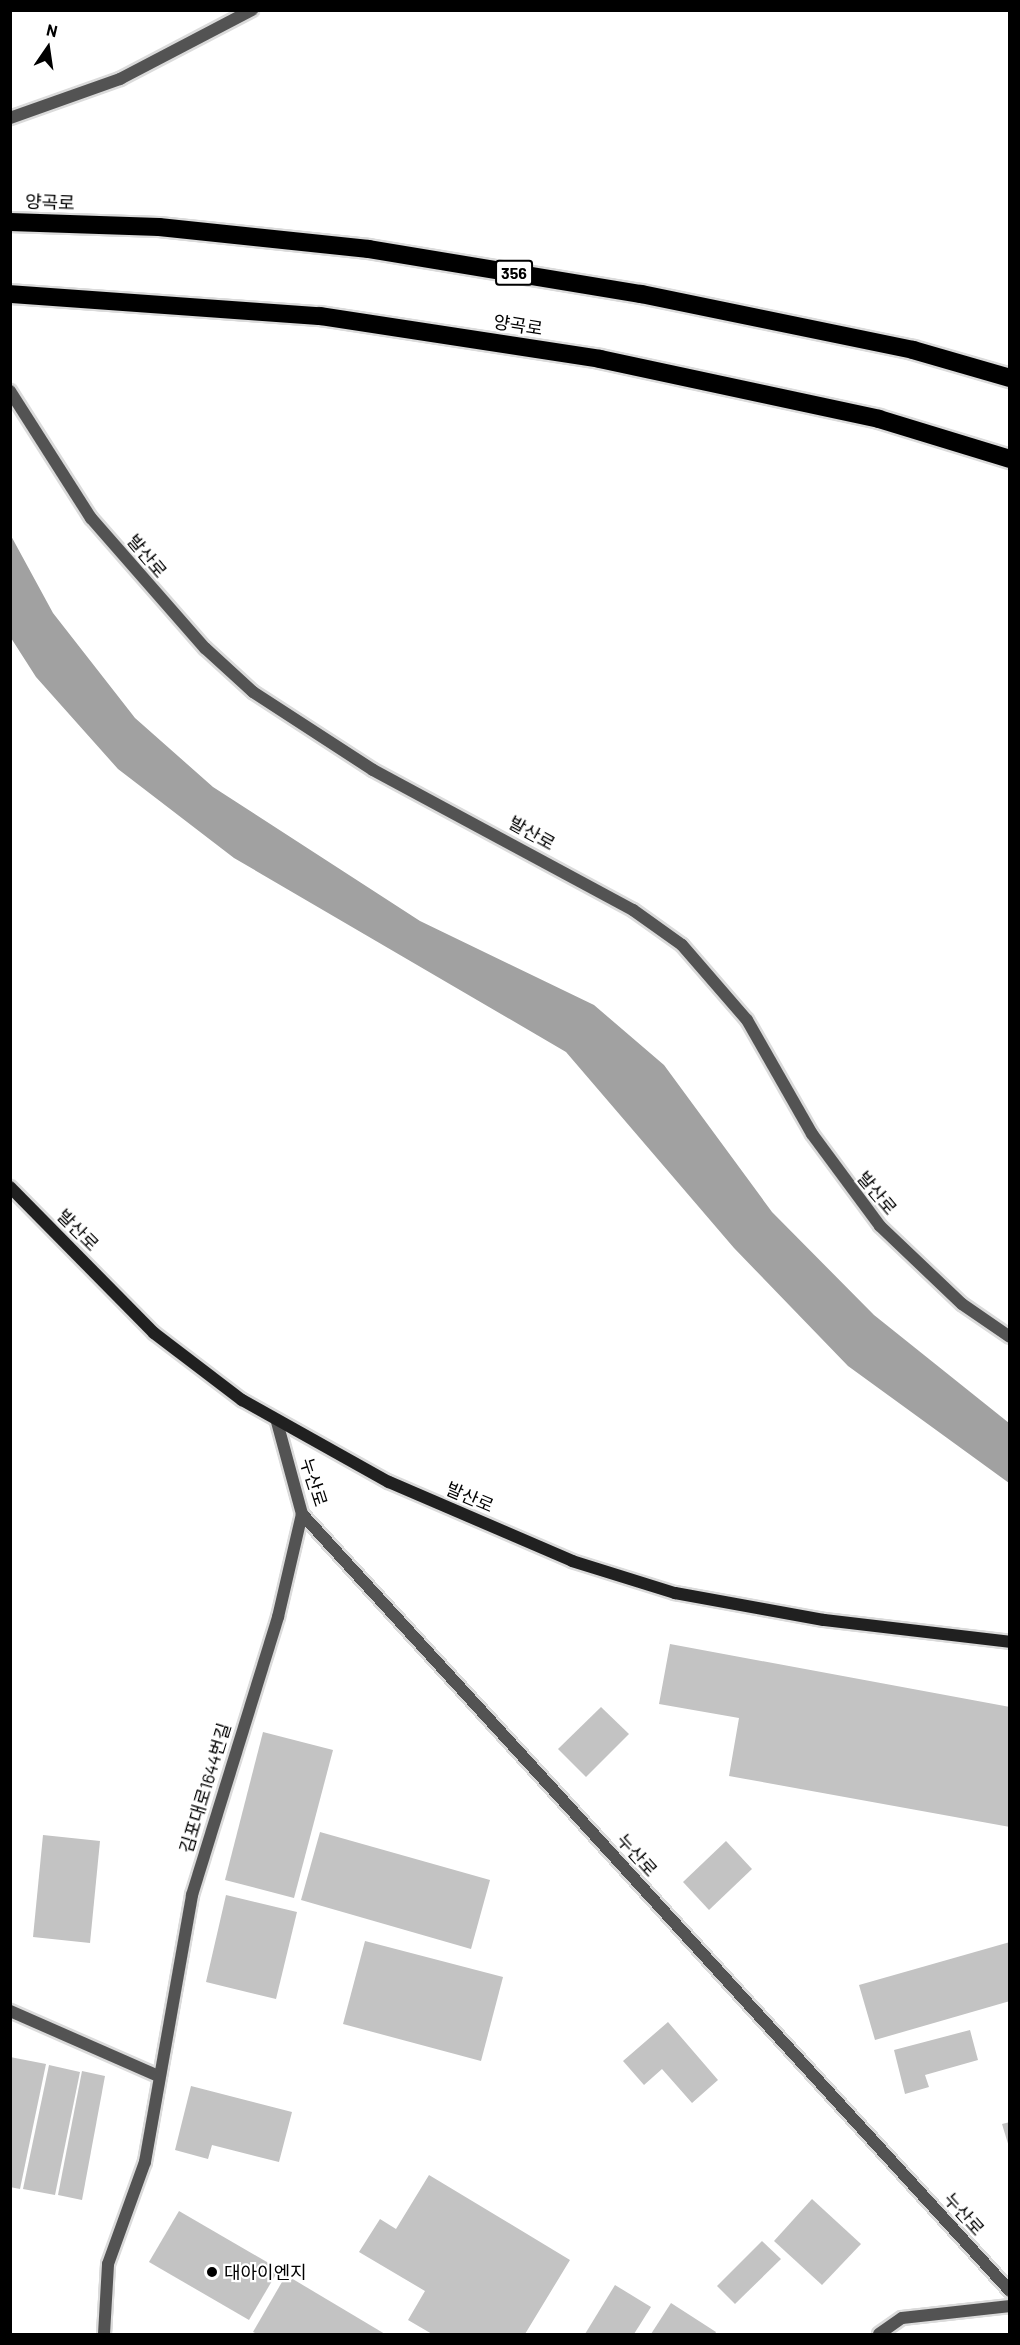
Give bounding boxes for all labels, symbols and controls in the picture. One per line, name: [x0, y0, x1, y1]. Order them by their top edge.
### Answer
north arrow: [18, 18, 78, 78]
text: N: [45, 20, 59, 40]
street label: 양곡로: [25, 190, 75, 214]
road number: 356: [494, 260, 534, 286]
street label: 양곡로: [492, 310, 544, 340]
street label: 발산로: [123, 530, 171, 582]
street label: 발산로: [505, 812, 559, 854]
street label: 발산로: [853, 1167, 901, 1219]
street label: 발산로: [53, 1205, 103, 1255]
street label: 누산로: [296, 1455, 332, 1509]
street label: 발산로: [443, 1477, 497, 1517]
street label: 김포대로1644번길: [175, 1720, 235, 1856]
street label: 누산로: [612, 1829, 662, 1881]
street label: 누산로: [939, 2188, 989, 2240]
place label: 대아이엔지: [224, 2261, 307, 2283]
marker: 대아이엔지: [205, 2265, 219, 2279]

